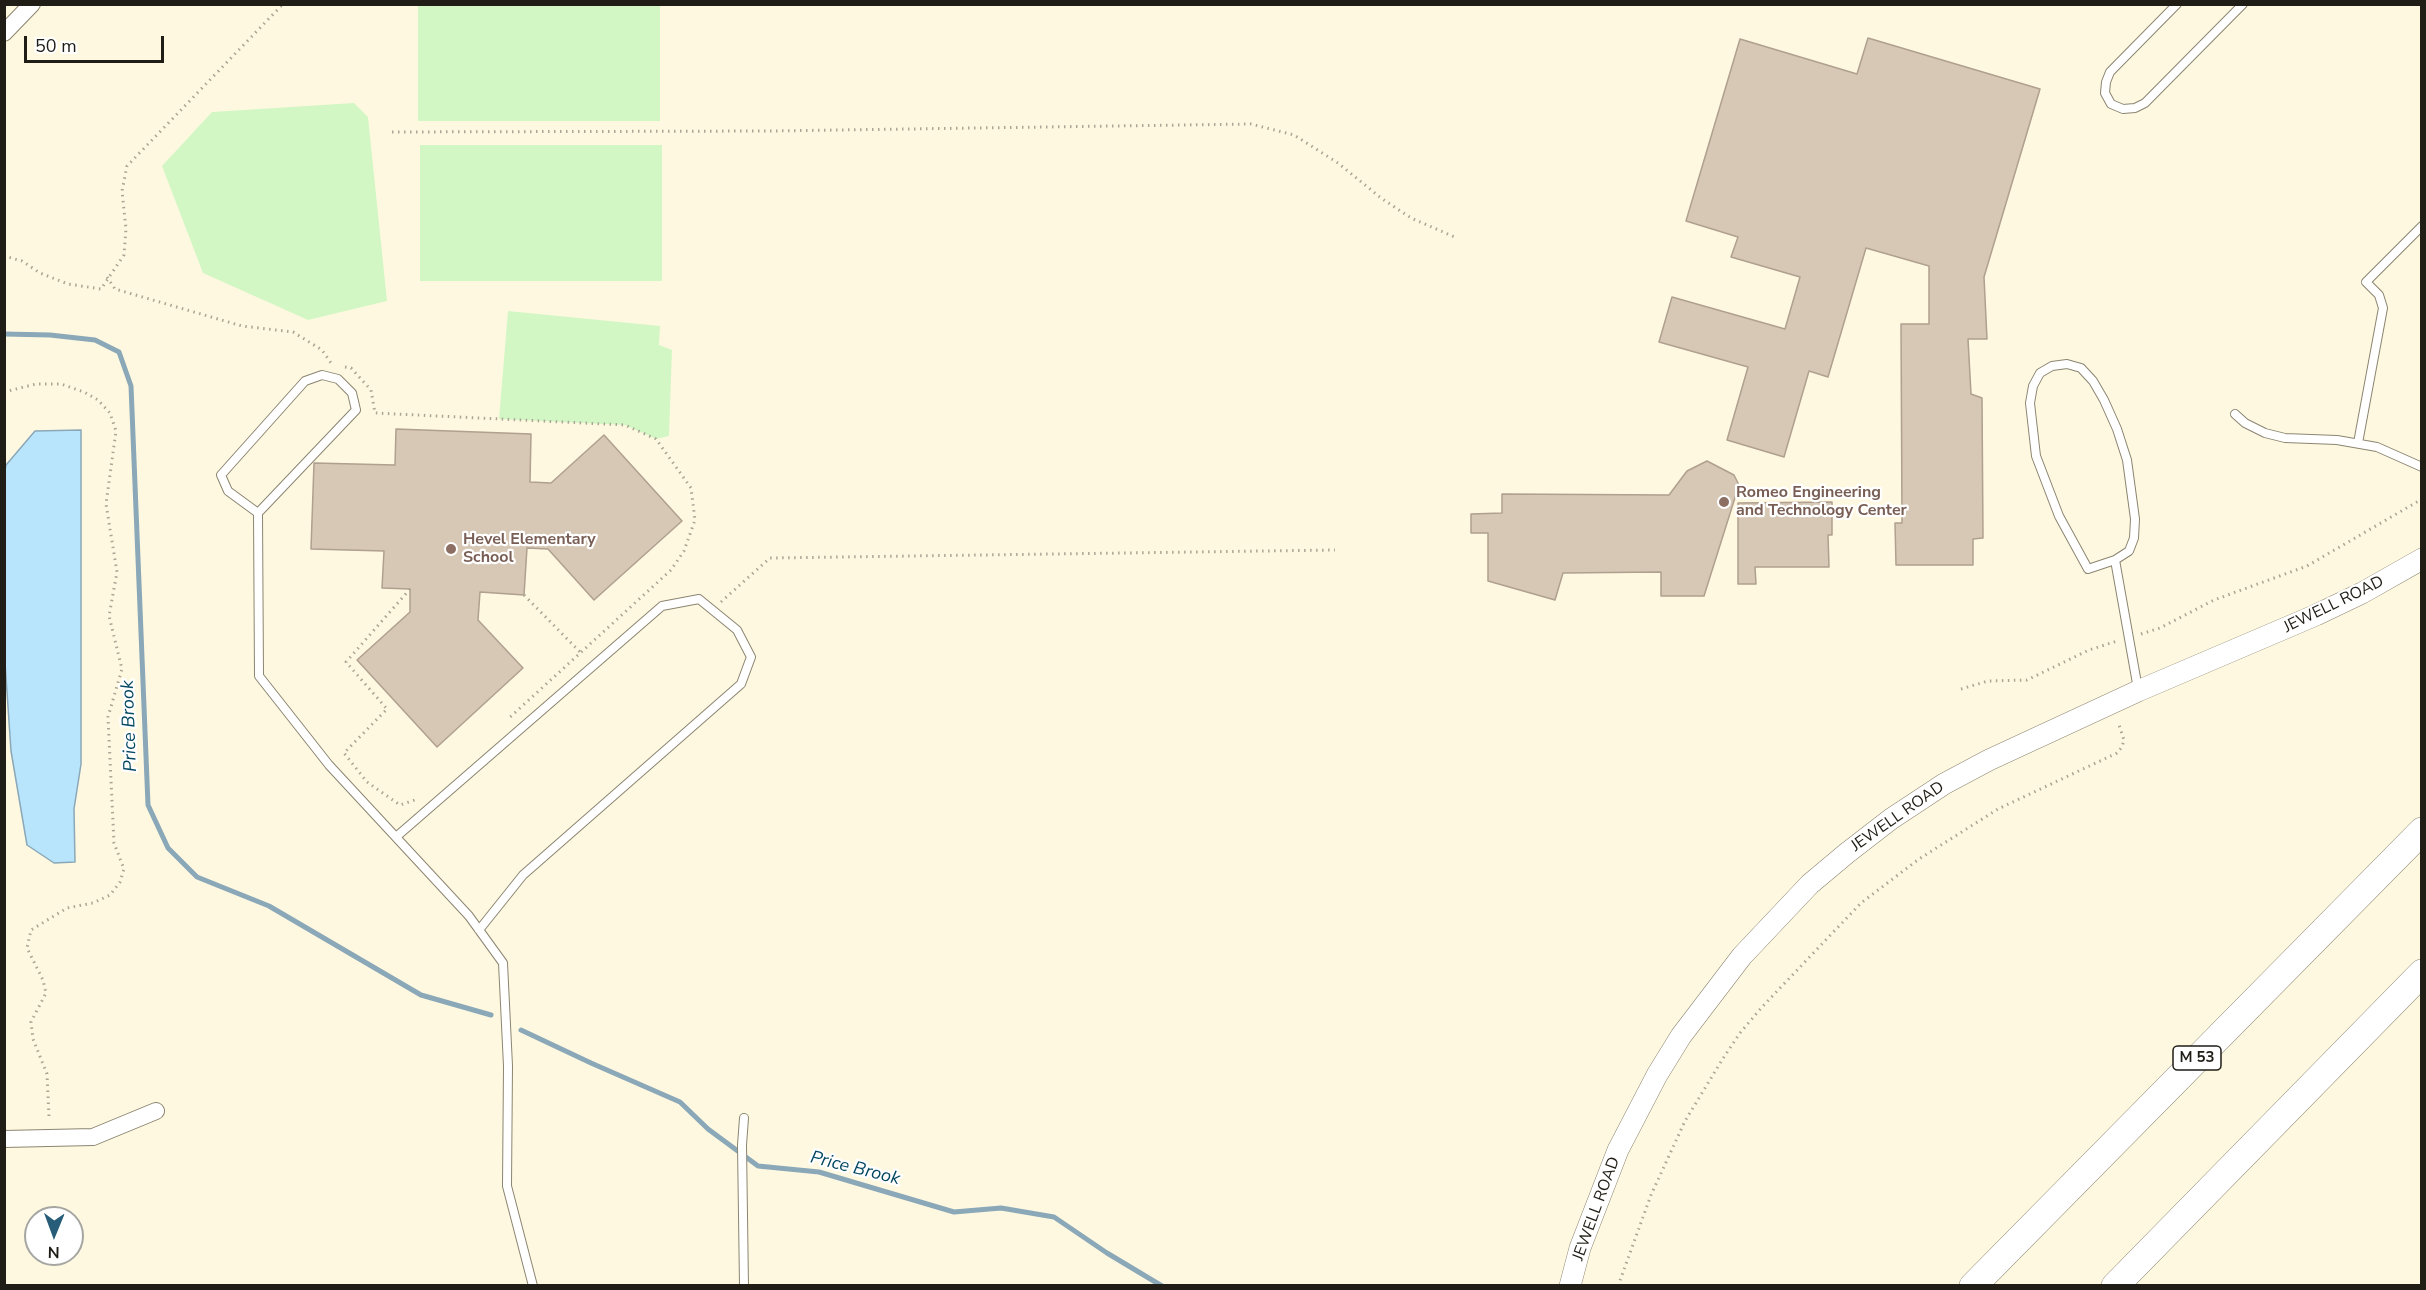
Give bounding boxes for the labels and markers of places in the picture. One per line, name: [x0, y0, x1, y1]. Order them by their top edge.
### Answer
place label: Romeo Engineering and Technology Center: [1736, 483, 1907, 521]
marker: Romeo Engineering and Technology Center: [1717, 495, 1731, 509]
place label: Hevel Elementary School: [463, 530, 596, 568]
marker: Hevel Elementary School: [444, 542, 458, 556]

